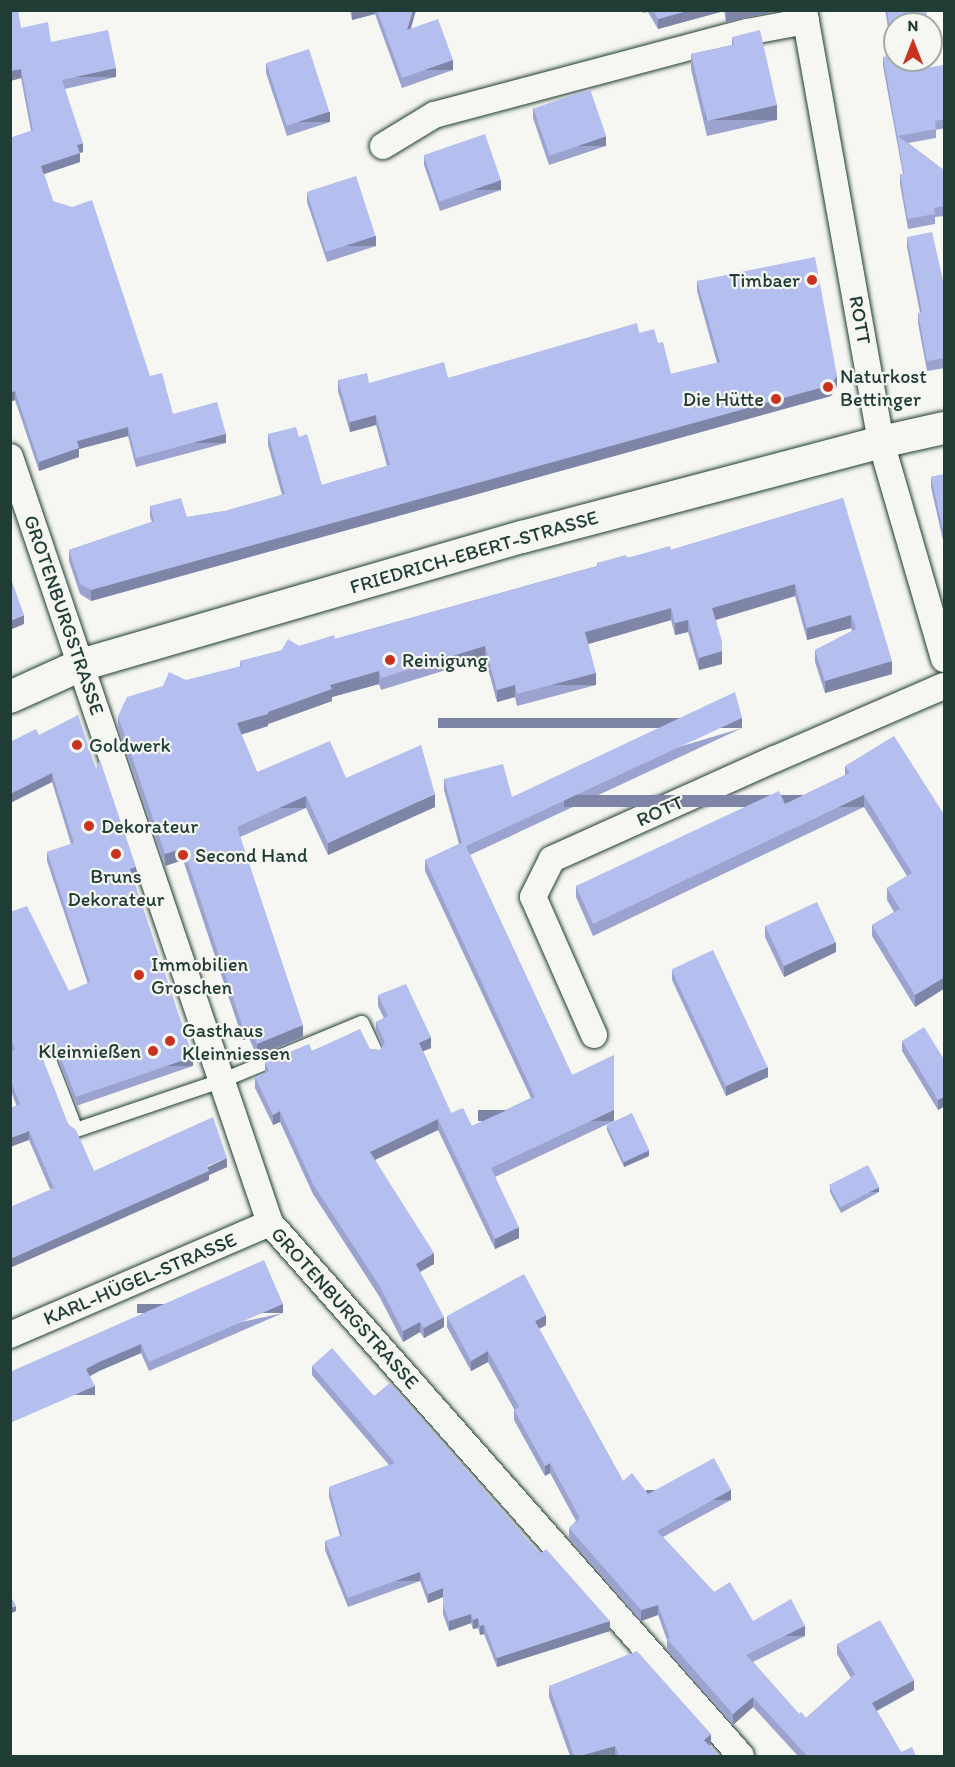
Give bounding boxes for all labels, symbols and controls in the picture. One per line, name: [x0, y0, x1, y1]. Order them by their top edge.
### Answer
north arrow: [883, 12, 943, 72]
text: N: [908, 16, 918, 35]
place label: Timbaer: [729, 268, 800, 292]
marker: Timbaer: [805, 273, 819, 287]
street label: ROTT: [844, 294, 876, 346]
place label: Naturkost Bettinger: [840, 364, 927, 411]
marker: Naturkost Bettinger: [821, 380, 835, 394]
place label: Die Hütte: [683, 387, 764, 411]
marker: Die Hütte: [769, 392, 783, 406]
street label: FRIEDRICH-EBERT-STRASSE: [347, 505, 601, 599]
street label: GROTENBURGSTRASSE: [19, 512, 109, 718]
place label: Reinigung: [402, 648, 488, 672]
marker: Reinigung: [383, 653, 397, 667]
place label: Goldwerk: [89, 733, 171, 757]
marker: Goldwerk: [70, 738, 84, 752]
street label: ROTT: [633, 790, 687, 832]
place label: Dekorateur: [101, 814, 198, 838]
marker: Dekorateur: [82, 819, 96, 833]
place label: Second Hand: [195, 843, 308, 867]
marker: Bruns Dekorateur: [109, 847, 123, 861]
marker: Second Hand: [176, 848, 190, 862]
place label: Bruns Dekorateur: [67, 864, 165, 911]
place label: Immobilien Groschen: [151, 952, 248, 999]
marker: Immobilien Groschen: [132, 968, 146, 982]
place label: Gasthaus Kleinniessen: [182, 1018, 290, 1065]
marker: Gasthaus Kleinniessen: [163, 1034, 177, 1048]
place label: Kleinnießen: [38, 1039, 141, 1063]
marker: Kleinnießen: [146, 1044, 160, 1058]
street label: GROTENBURGSTRASSE: [266, 1222, 424, 1394]
street label: KARL-HÜGEL-STRASSE: [40, 1227, 240, 1331]

